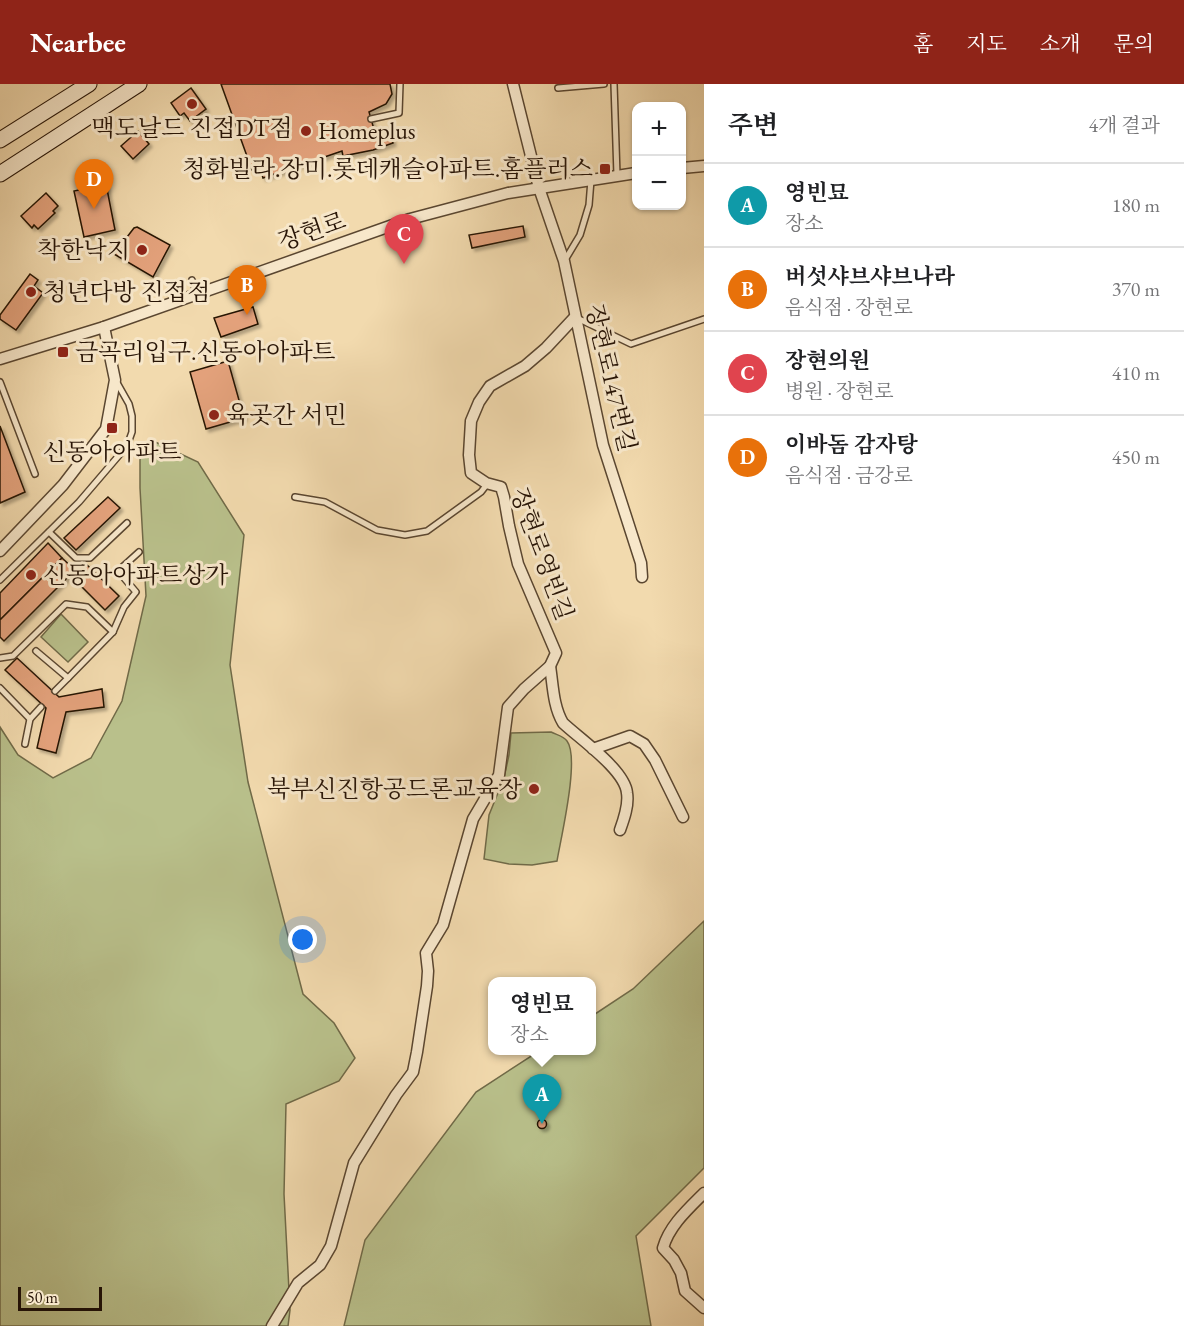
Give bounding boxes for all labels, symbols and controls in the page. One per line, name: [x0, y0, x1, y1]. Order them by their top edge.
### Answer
text: Nearbee: [30, 24, 126, 60]
text: 홈: [913, 30, 933, 57]
text: 지도: [966, 30, 1007, 57]
text: 소개: [1040, 30, 1080, 57]
text: 문의: [1113, 30, 1154, 57]
marker: 맥도날드 진접DT점: [185, 97, 199, 111]
map controls: [632, 102, 686, 210]
button: +: [632, 102, 686, 156]
text: 주변: [728, 108, 778, 142]
place label: 맥도날드 진접DT점: [92, 112, 292, 143]
text: 4개 결과: [1088, 112, 1160, 138]
place label: Homeplus: [318, 115, 416, 146]
marker: Homeplus: [299, 124, 313, 138]
place label: 청화빌라.장미.롯데캐슬아파트.홈플러스: [182, 153, 593, 184]
button: −: [632, 156, 686, 210]
pin: D: [74, 160, 113, 209]
marker: 청화빌라.장미.롯데캐슬아파트.홈플러스: [598, 162, 612, 176]
text: 영빈묘: [785, 178, 849, 207]
text: A: [740, 192, 755, 218]
text: 180 m: [1112, 192, 1160, 218]
street label: 장현로: [274, 205, 350, 257]
text: 장소: [785, 210, 824, 236]
pin: C: [384, 214, 424, 264]
place label: 착한낙지: [37, 234, 130, 265]
marker: 착한낙지: [135, 243, 149, 257]
text: 버섯샤브샤브나라: [785, 262, 955, 291]
pin: B: [228, 266, 266, 315]
place label: 청년다방 진접점: [43, 276, 210, 307]
text: B: [741, 276, 754, 302]
text: 370 m: [1112, 276, 1160, 302]
marker: 청년다방 진접점: [24, 285, 38, 299]
text: 음식점 · 장현로: [785, 294, 913, 320]
street label: 장현로147번길: [579, 301, 644, 455]
place label: 금곡리입구.신동아아파트: [75, 336, 336, 367]
marker: 금곡리입구.신동아아파트: [56, 345, 70, 359]
text: 장현의원: [785, 346, 870, 375]
text: C: [740, 360, 755, 386]
text: 410 m: [1112, 360, 1160, 386]
text: 병원 · 장현로: [785, 378, 894, 404]
place label: 육곳간 서민: [226, 399, 347, 430]
marker: 육곳간 서민: [207, 408, 221, 422]
marker: 신동아아파트: [105, 421, 119, 435]
text: 이바돔 감자탕: [785, 430, 918, 459]
place label: 신동아아파트: [42, 436, 182, 467]
text: D: [740, 444, 755, 470]
text: 450 m: [1112, 444, 1160, 470]
text: 음식점 · 금강로: [785, 462, 913, 488]
street label: 장현로영빈길: [504, 483, 581, 624]
place label: 신동아아파트상가: [43, 559, 228, 590]
marker: 신동아아파트상가: [24, 568, 38, 582]
place label: 북부신진항공드론교육장: [267, 773, 523, 804]
marker: 북부신진항공드론교육장: [527, 782, 541, 796]
your location: [288, 925, 317, 954]
popup: [488, 977, 596, 1055]
text: 영빈묘: [510, 989, 574, 1018]
text: 장소: [510, 1021, 549, 1047]
pin: A: [522, 1074, 562, 1124]
scale bar: [18, 1284, 102, 1312]
text: 50 m: [27, 1287, 58, 1308]

